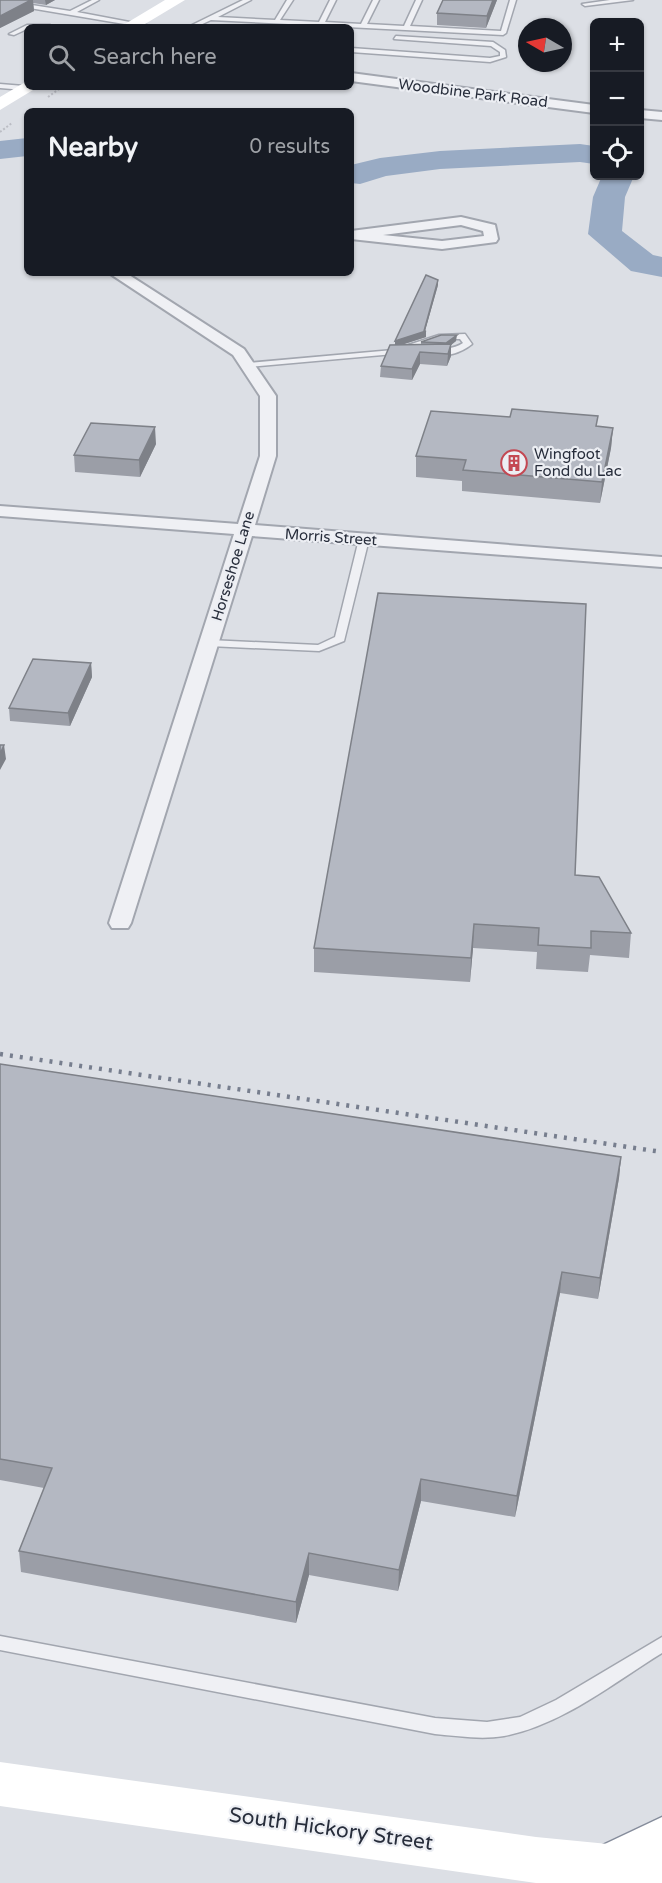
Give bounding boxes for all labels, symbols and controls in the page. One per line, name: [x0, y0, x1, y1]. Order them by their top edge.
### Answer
north arrow: [518, 18, 572, 72]
map controls: [590, 18, 644, 180]
button: +: [590, 18, 644, 72]
search box: [24, 24, 354, 90]
icon: search: [45, 41, 78, 74]
text: Search here: [93, 44, 217, 70]
button: −: [590, 72, 644, 126]
street label: Woodbine Park Road: [397, 75, 549, 111]
button: locate: [590, 126, 644, 180]
text: Nearby: [48, 132, 138, 163]
text: 0 results: [250, 135, 330, 159]
place label: Wingfoot Fond du Lac: [534, 445, 622, 480]
building icon: Wingfoot Fond du Lac: [499, 448, 529, 478]
street label: Horseshoe Lane: [208, 509, 258, 623]
street label: Morris Street: [284, 525, 378, 549]
street label: South Hickory Street: [227, 1802, 435, 1856]

